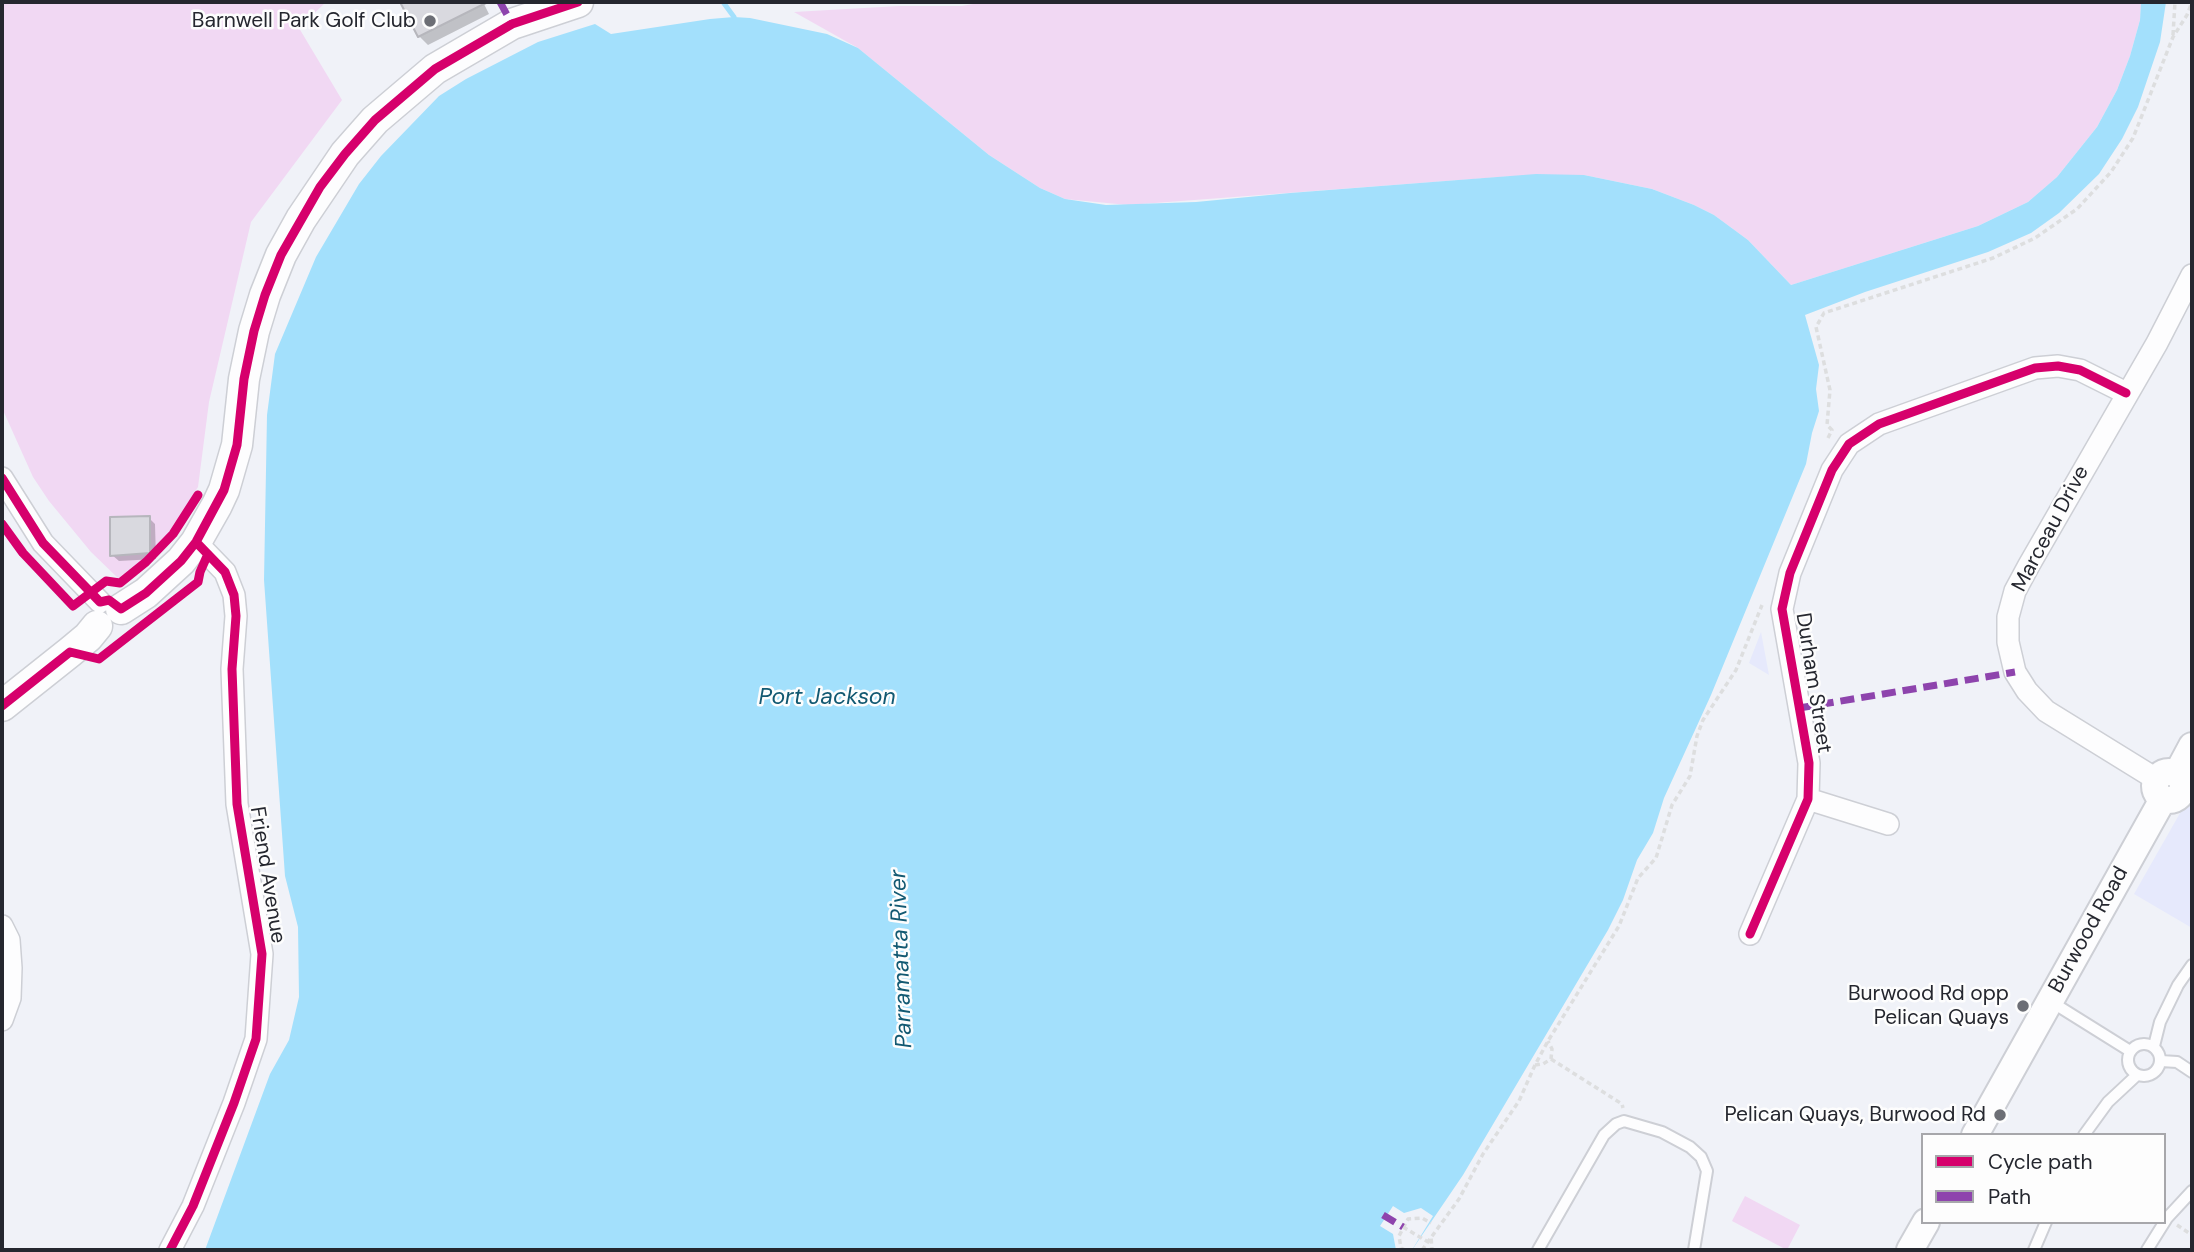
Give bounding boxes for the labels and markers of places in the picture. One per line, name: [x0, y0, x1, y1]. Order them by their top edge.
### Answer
place label: Barnwell Park Golf Club: [192, 8, 416, 34]
marker: Barnwell Park Golf Club: [422, 13, 438, 29]
place label: Burwood Rd opp Pelican Quays: [1848, 981, 2009, 1031]
marker: Burwood Rd opp Pelican Quays: [2015, 998, 2031, 1014]
place label: Pelican Quays, Burwood Rd: [1725, 1102, 1986, 1128]
marker: Pelican Quays, Burwood Rd: [1992, 1107, 2008, 1123]

